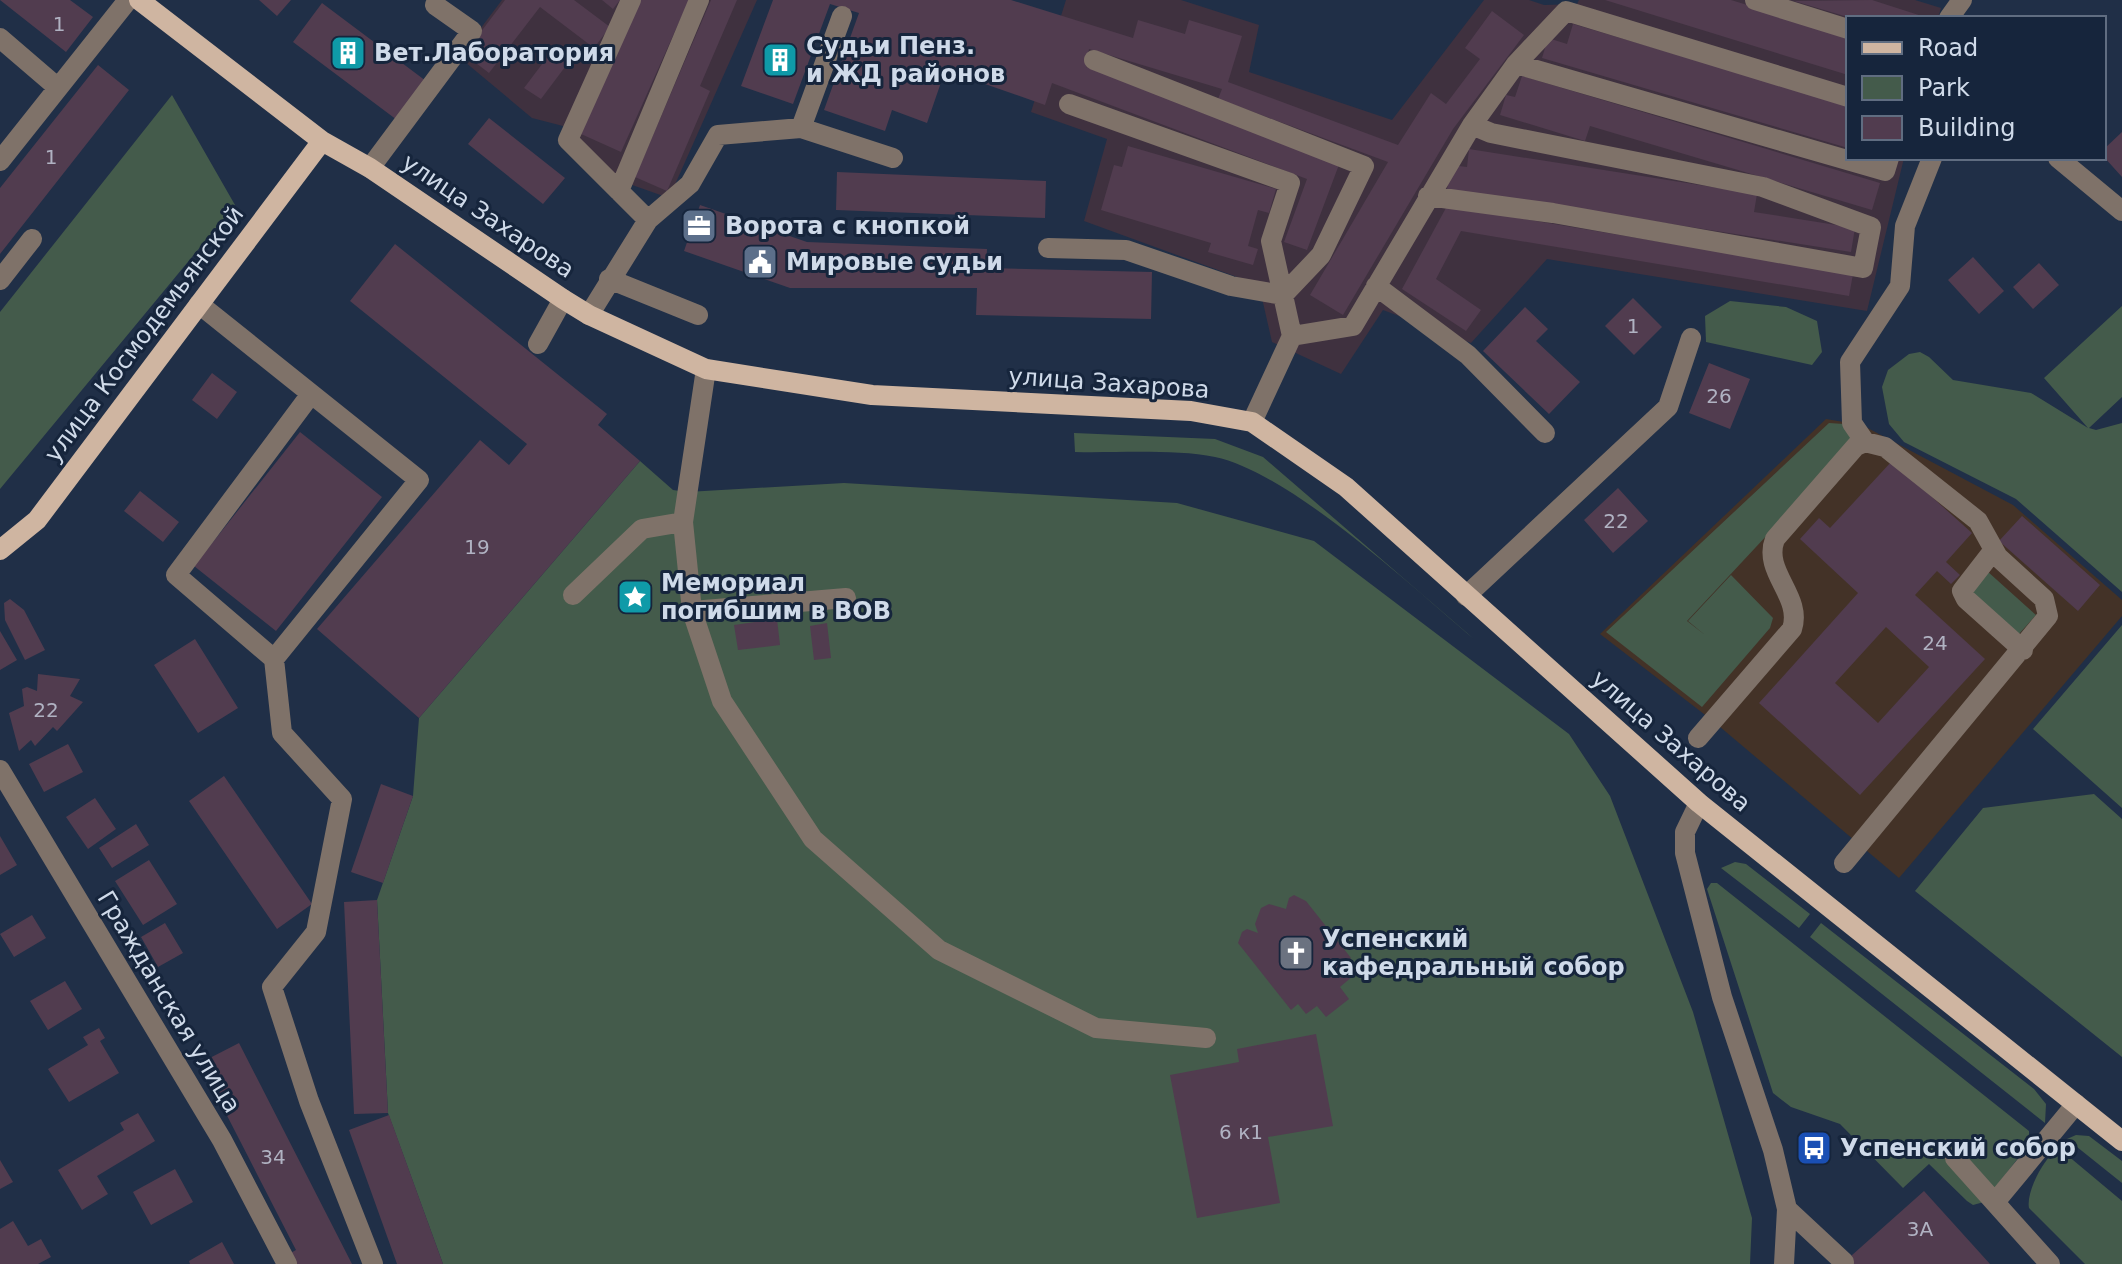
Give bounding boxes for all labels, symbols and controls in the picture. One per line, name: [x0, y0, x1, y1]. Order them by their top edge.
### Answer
house number: 1: [53, 12, 65, 36]
legend: [1846, 16, 2106, 160]
place label: Судьи Пенз. и ЖД районов: [806, 32, 1005, 88]
building icon: Вет.Лаборатория: [329, 34, 367, 72]
text: Road: [1918, 34, 1978, 62]
place label: Вет.Лаборатория: [374, 39, 614, 67]
building icon: Судьи Пенз. и ЖД районов: [761, 41, 799, 79]
text: Park: [1918, 74, 1970, 102]
text: Building: [1918, 114, 2015, 142]
house number: 1: [45, 145, 57, 169]
street label: улица Захарова: [397, 148, 579, 284]
street label: улица Космодемьянской: [39, 200, 249, 468]
office icon: Ворота с кнопкой: [680, 207, 718, 245]
place label: Ворота с кнопкой: [725, 212, 970, 240]
public building icon: Мировые судьи: [741, 243, 779, 281]
place label: Мировые судьи: [786, 248, 1003, 276]
house number: 1: [1627, 314, 1639, 338]
street label: улица Захарова: [1007, 362, 1211, 404]
house number: 26: [1706, 384, 1732, 408]
house number: 22: [1603, 509, 1629, 533]
house number: 19: [464, 535, 490, 559]
place label: Мемориал погибшим в ВОВ: [661, 569, 891, 625]
place icon: Мемориал погибшим в ВОВ: [616, 578, 654, 616]
house number: 24: [1922, 631, 1948, 655]
street label: улица Захарова: [1586, 664, 1756, 818]
house number: 22: [33, 698, 59, 722]
street label: Гражданская улица: [92, 886, 246, 1118]
place label: Успенский кафедральный собор: [1322, 925, 1625, 981]
church icon: Успенский кафедральный собор: [1277, 934, 1315, 972]
house number: 6 к1: [1219, 1120, 1263, 1144]
bus stop icon: Успенский собор: [1795, 1129, 1833, 1167]
place label: Успенский собор: [1840, 1134, 2076, 1162]
house number: 34: [260, 1145, 286, 1169]
house number: 3А: [1907, 1217, 1934, 1241]

